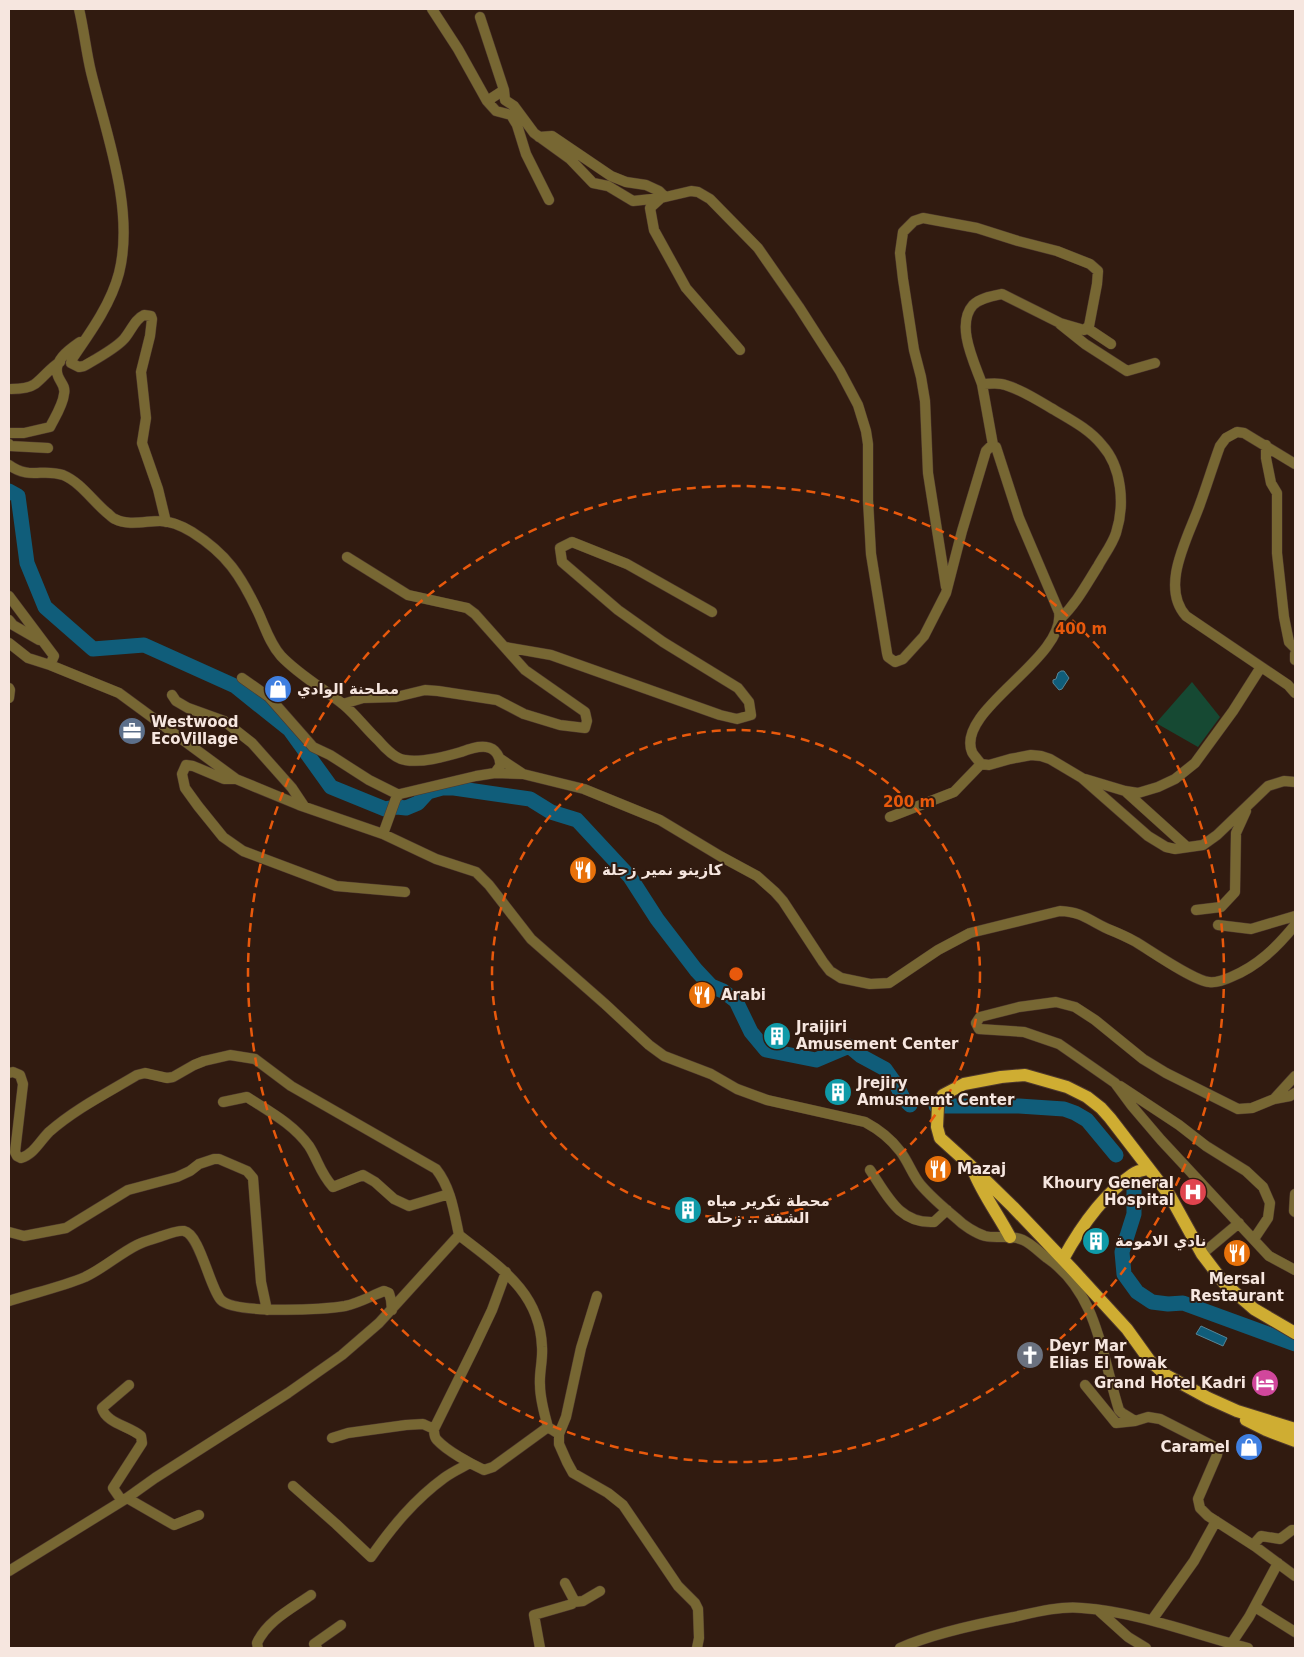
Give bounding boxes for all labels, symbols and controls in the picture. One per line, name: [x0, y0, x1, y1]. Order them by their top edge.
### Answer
text: 400 m: [1055, 620, 1107, 638]
shop icon: مطحنة الوادي: [263, 674, 293, 704]
place label: مطحنة الوادي: [297, 680, 399, 699]
place label: Westwood EcoVillage: [151, 713, 239, 748]
office icon: Westwood EcoVillage: [117, 716, 147, 746]
text: 200 m: [883, 793, 935, 811]
restaurant icon: كازينو نمير زحلة: [568, 855, 598, 885]
place label: كازينو نمير زحلة: [602, 861, 723, 879]
centre of rings: [727, 965, 745, 983]
restaurant icon: Arabi: [687, 980, 717, 1010]
place label: Arabi: [721, 986, 766, 1004]
place label: Jraijiri Amusement Center: [795, 1018, 959, 1053]
building icon: Jraijiri Amusement Center: [762, 1021, 792, 1051]
place label: Jrejiry Amusmemt Center: [856, 1074, 1015, 1109]
building icon: Jrejiry Amusmemt Center: [823, 1077, 853, 1107]
restaurant icon: Mazaj: [923, 1154, 953, 1184]
place label: Mazaj: [957, 1160, 1006, 1178]
place label: Khoury General Hospital: [1042, 1174, 1174, 1209]
hospital icon: Khoury General Hospital: [1178, 1177, 1208, 1207]
place label: محطة تكرير مياه الشفة .. زحله: [707, 1192, 830, 1227]
building icon: محطة تكرير مياه الشفة .. زحله: [673, 1195, 703, 1225]
building icon: نادي الامومة: [1081, 1226, 1111, 1256]
place label: نادي الامومة: [1115, 1232, 1206, 1251]
restaurant icon: Mersal Restaurant: [1222, 1238, 1252, 1268]
place label: Mersal Restaurant: [1190, 1270, 1284, 1305]
place label: Deyr Mar Elias El Towak: [1049, 1337, 1168, 1372]
church icon: Deyr Mar Elias El Towak: [1015, 1340, 1045, 1370]
hotel icon: Grand Hotel Kadri: [1250, 1368, 1280, 1398]
place label: Grand Hotel Kadri: [1094, 1374, 1246, 1392]
shop icon: Caramel: [1234, 1432, 1264, 1462]
place label: Caramel: [1160, 1438, 1230, 1456]

